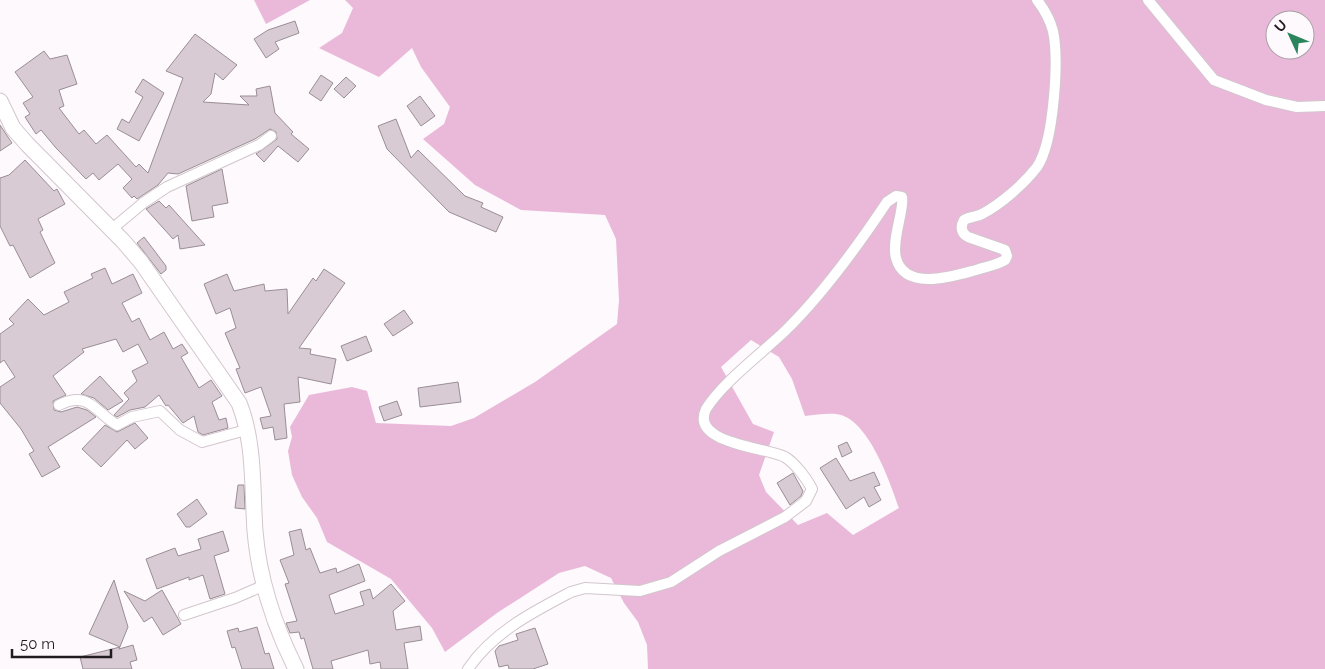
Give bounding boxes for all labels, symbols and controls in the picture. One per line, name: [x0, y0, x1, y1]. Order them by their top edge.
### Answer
north arrow: [1265, 10, 1315, 60]
text: U: [1271, 17, 1290, 35]
scale bar: [12, 626, 111, 658]
text: 50 m: [20, 635, 55, 653]

